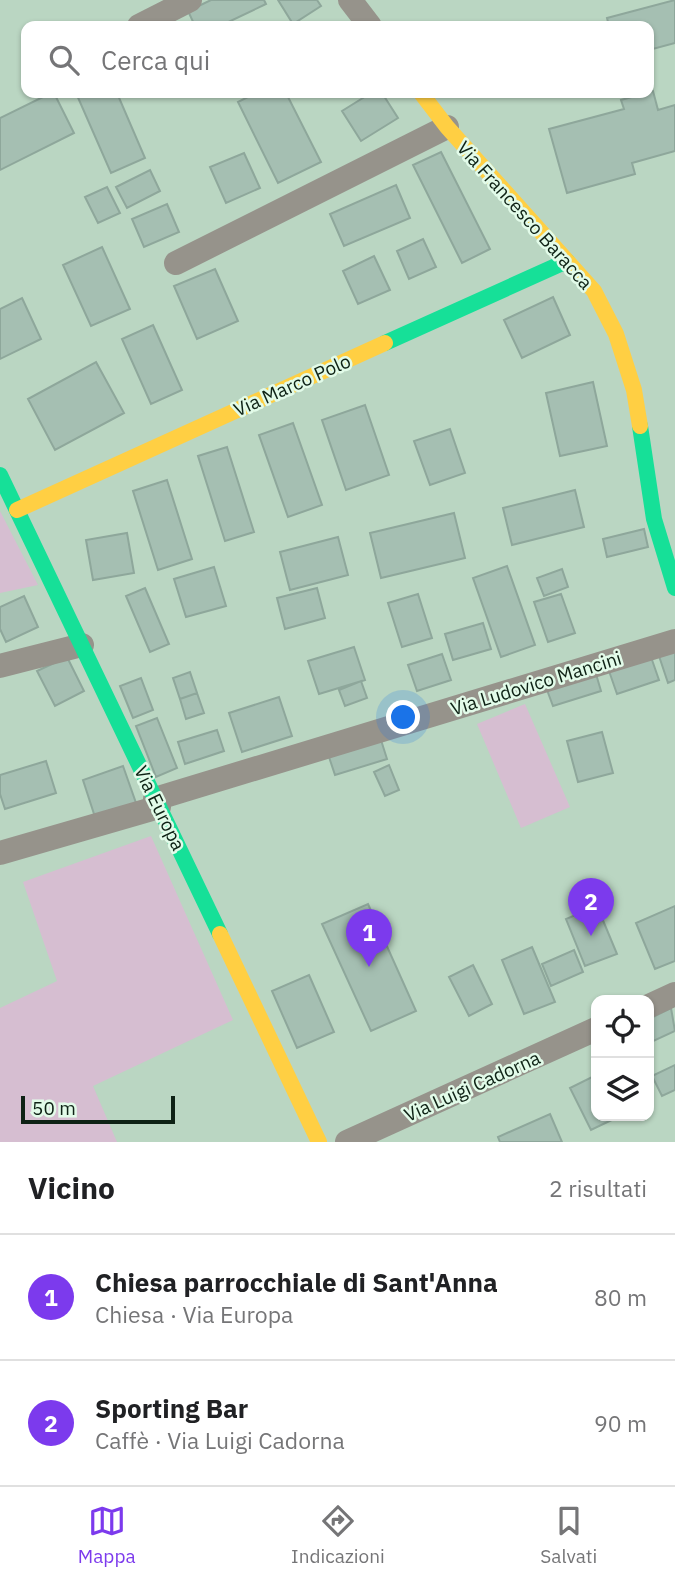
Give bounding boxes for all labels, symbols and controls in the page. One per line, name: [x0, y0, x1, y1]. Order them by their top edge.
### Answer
search box: [21, 21, 654, 98]
icon: search: [45, 41, 83, 79]
text: Cerca qui: [101, 43, 210, 77]
street label: Via Francesco Baracca: [452, 136, 598, 294]
street label: Via Marco Polo: [230, 349, 354, 421]
street label: Via Ludovico Mancini: [448, 646, 624, 720]
your location: [386, 700, 420, 734]
street label: Via Europa: [129, 762, 191, 854]
pin: 2: [568, 878, 614, 936]
pin: 1: [346, 909, 392, 967]
map controls: [591, 995, 654, 1121]
button: locate: [591, 995, 654, 1058]
street label: Via Luigi Cadorna: [400, 1045, 544, 1127]
button: layers: [591, 1058, 654, 1121]
scale bar: [21, 1093, 175, 1125]
text: 50 m: [32, 1096, 76, 1120]
text: Vicino: [28, 1168, 115, 1207]
text: 2 risultati: [549, 1173, 647, 1203]
text: Chiesa parrocchiale di Sant'Anna: [95, 1265, 498, 1299]
text: 1: [44, 1282, 58, 1312]
text: 80 m: [594, 1282, 647, 1312]
text: Chiesa · Via Europa: [95, 1299, 293, 1329]
text: Sporting Bar: [95, 1391, 248, 1425]
text: 2: [44, 1408, 58, 1438]
text: 90 m: [594, 1408, 647, 1438]
text: Caffè · Via Luigi Cadorna: [95, 1425, 345, 1455]
tab: Mappa: [78, 1502, 136, 1568]
tab: Indicazioni: [291, 1502, 385, 1568]
tab: Salvati: [540, 1502, 597, 1568]

